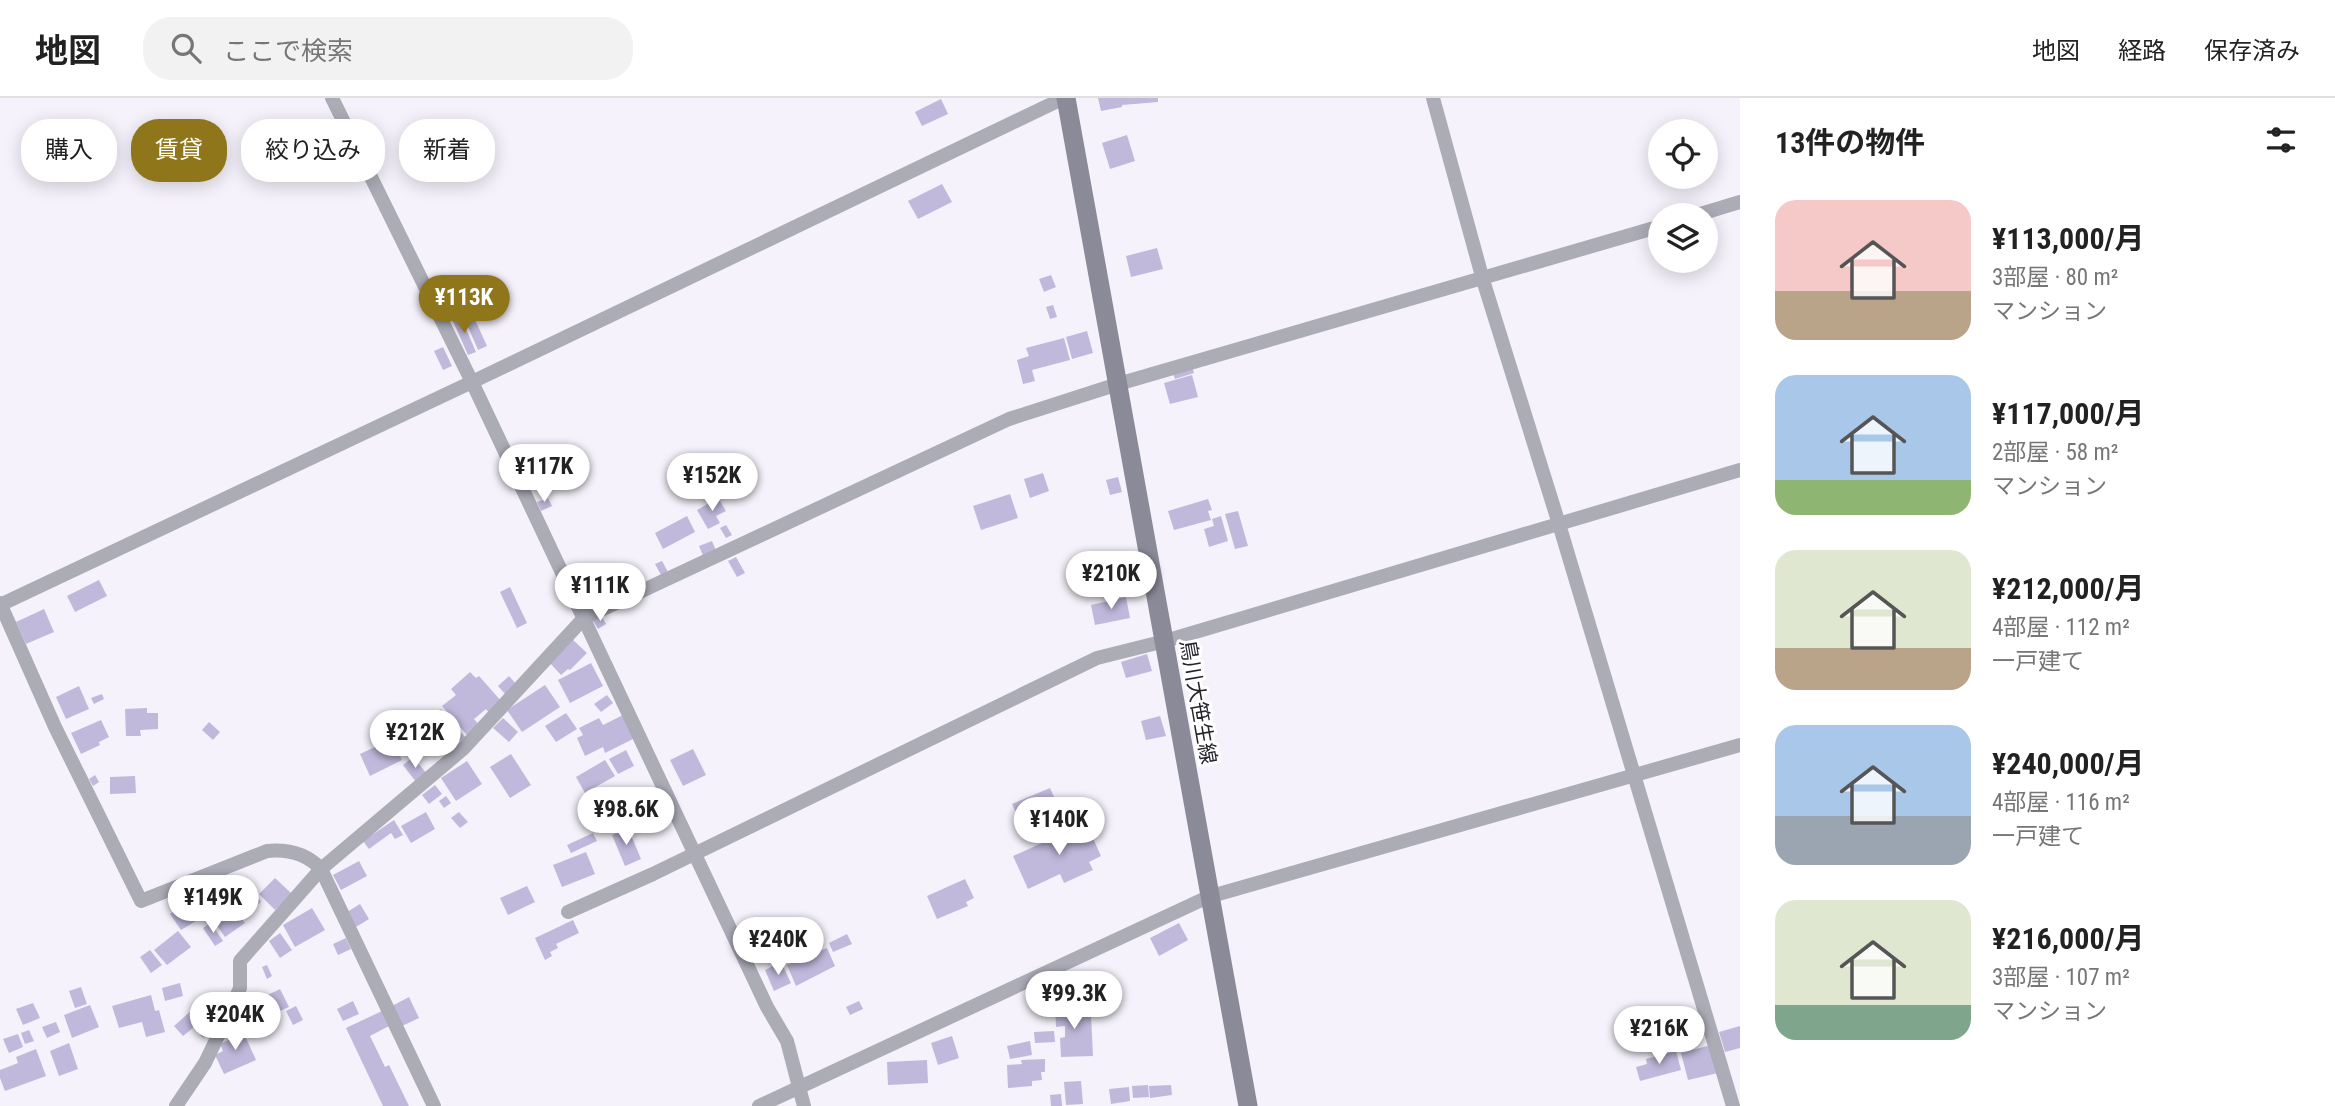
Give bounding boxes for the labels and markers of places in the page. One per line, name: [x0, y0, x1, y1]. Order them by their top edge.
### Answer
pin: ¥113K: [415, 275, 513, 335]
pin: ¥117K: [495, 444, 593, 504]
pin: ¥152K: [663, 454, 761, 513]
pin: ¥210K: [1062, 552, 1160, 611]
pin: ¥111K: [551, 564, 649, 623]
pin: ¥212K: [366, 710, 464, 770]
pin: ¥98.6K: [569, 788, 683, 847]
pin: ¥140K: [1010, 798, 1108, 857]
pin: ¥149K: [164, 876, 262, 935]
pin: ¥240K: [729, 918, 827, 977]
pin: ¥99.3K: [1017, 972, 1131, 1031]
pin: ¥204K: [186, 992, 284, 1052]
pin: ¥216K: [1610, 1006, 1708, 1066]

